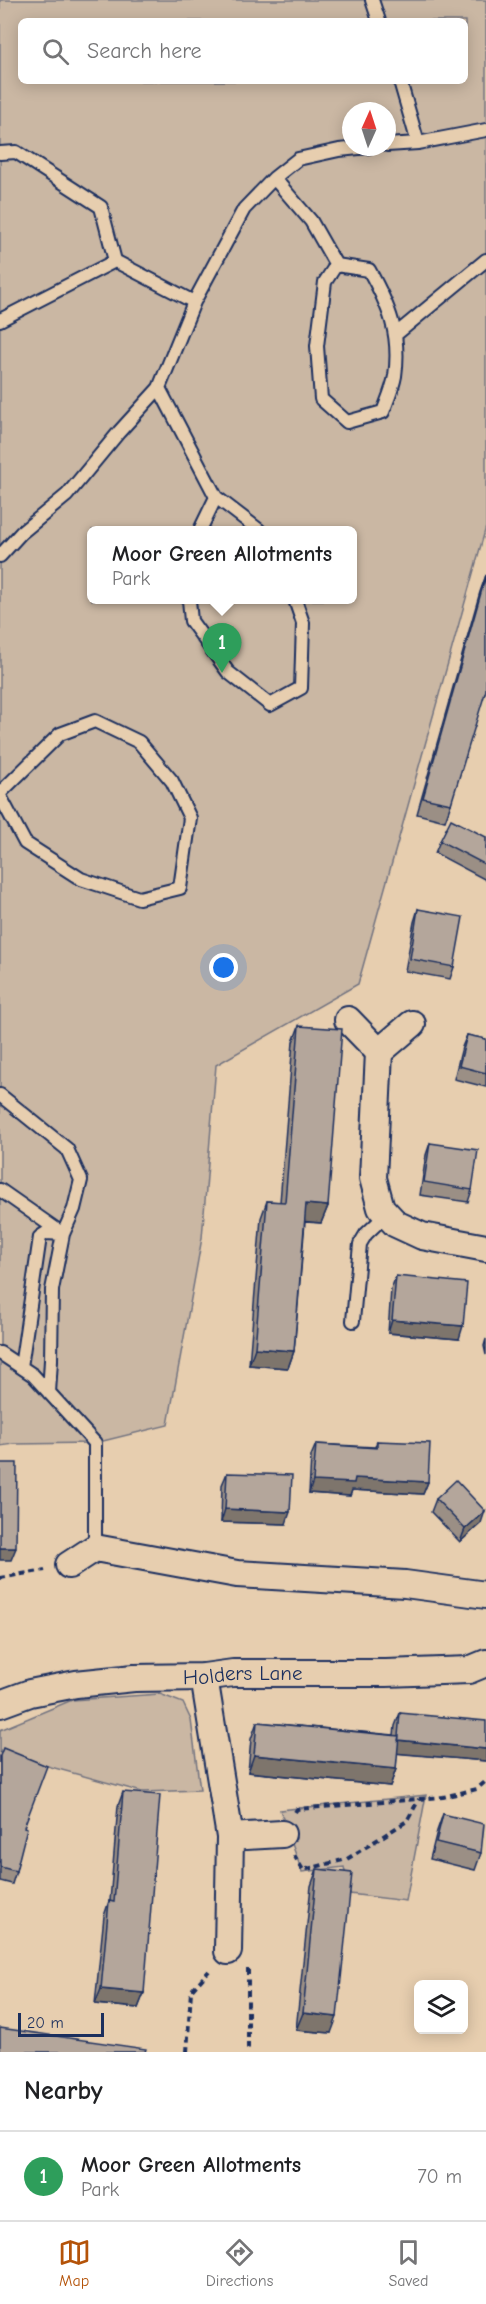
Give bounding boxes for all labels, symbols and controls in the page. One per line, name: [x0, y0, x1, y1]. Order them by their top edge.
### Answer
search box: [18, 18, 468, 84]
icon: search: [39, 35, 72, 68]
text: Search here: [87, 38, 202, 64]
north arrow: [342, 102, 396, 156]
popup: [87, 526, 357, 604]
text: Moor Green Allotments: [112, 541, 332, 567]
text: Park: [112, 567, 150, 590]
pin: 1: [202, 624, 242, 673]
your location: [209, 953, 238, 982]
street label: Holders Lane: [183, 1661, 303, 1689]
map controls: [414, 1980, 468, 2034]
button: layers: [414, 1980, 468, 2034]
scale bar: [18, 2010, 104, 2038]
text: 20 m: [27, 2014, 64, 2032]
text: Nearby: [24, 2076, 103, 2106]
text: Moor Green Allotments: [81, 2152, 301, 2178]
text: 1: [40, 2165, 47, 2188]
text: 70 m: [417, 2165, 462, 2188]
text: Park: [81, 2178, 119, 2201]
tab: Map: [58, 2236, 91, 2290]
tab: Directions: [206, 2236, 273, 2290]
tab: Saved: [388, 2236, 428, 2290]

